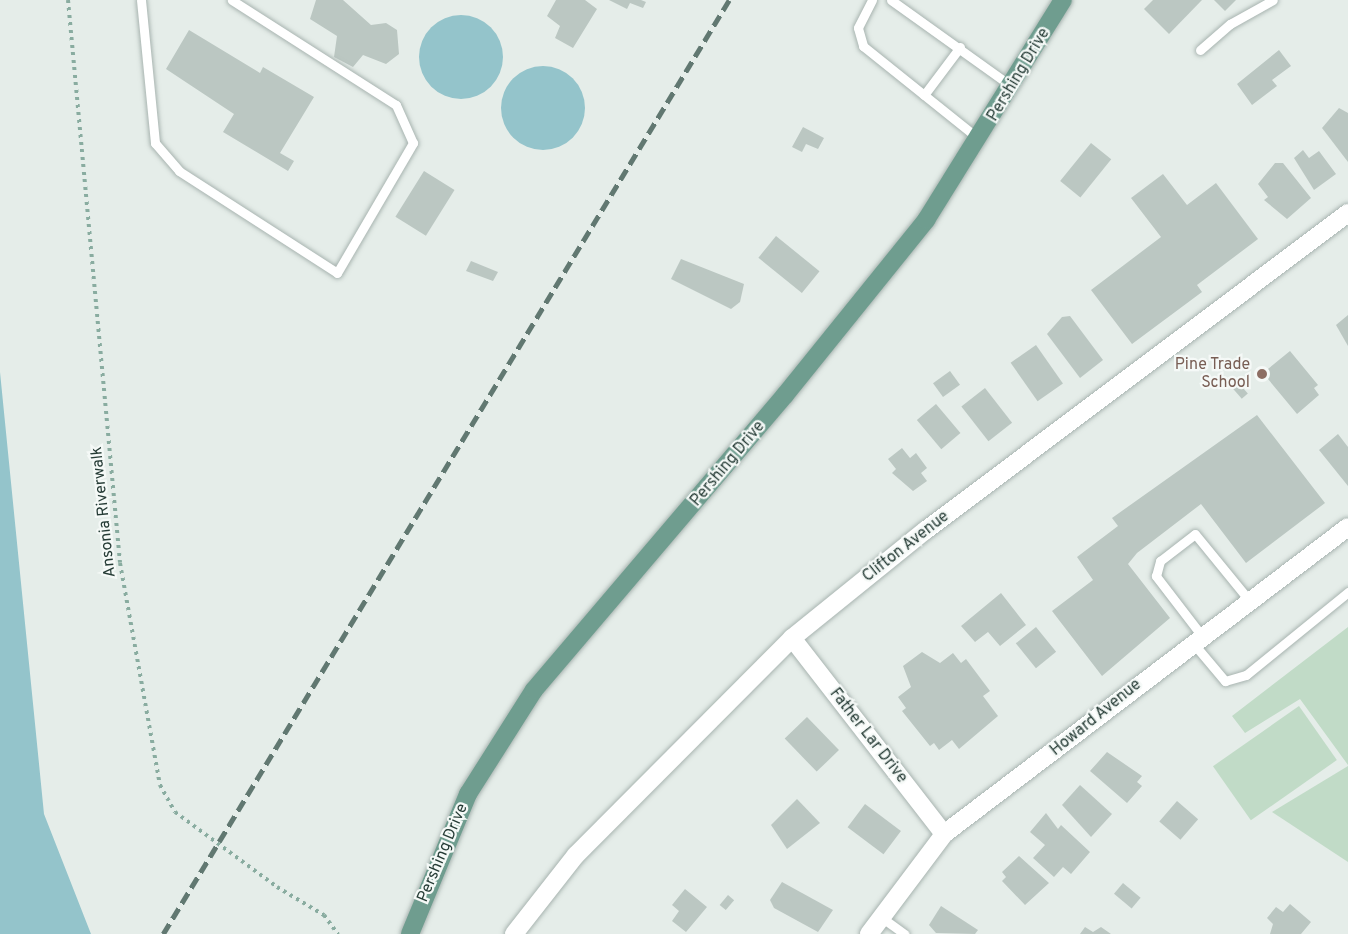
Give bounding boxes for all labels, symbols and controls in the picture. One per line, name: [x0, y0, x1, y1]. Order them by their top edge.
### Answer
street label: Pershing Drive: [984, 25, 1054, 125]
place label: Pine Trade School: [1174, 355, 1250, 393]
marker: Pine Trade School: [1255, 367, 1269, 381]
street label: Pershing Drive: [687, 417, 769, 511]
street label: Ansonia Riverwalk: [88, 446, 120, 578]
street label: Clifton Avenue: [859, 507, 953, 587]
street label: Howard Avenue: [1046, 675, 1146, 761]
street label: Father Lar Drive: [825, 685, 911, 787]
street label: Pershing Drive: [414, 801, 472, 905]

